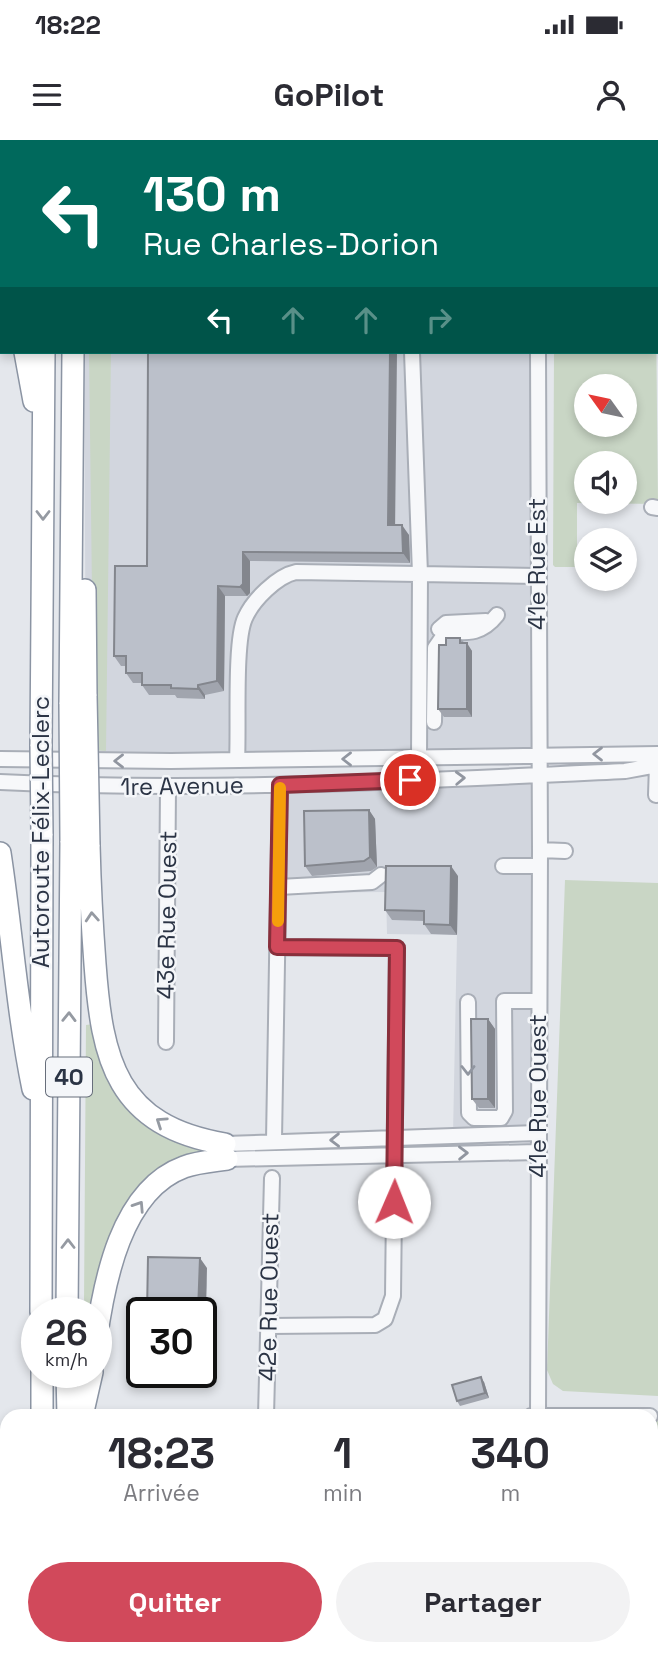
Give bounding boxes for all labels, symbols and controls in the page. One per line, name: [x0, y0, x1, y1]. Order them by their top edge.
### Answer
text: 18:22: [35, 8, 101, 42]
text: GoPilot: [274, 75, 384, 115]
icon: menu: [28, 76, 66, 114]
icon: person: [592, 76, 630, 114]
text: 130 m: [143, 163, 281, 225]
icon: left: [28, 168, 119, 259]
text: Rue Charles-Dorion: [143, 224, 439, 264]
icon: left: [201, 301, 239, 339]
icon: ahead: [274, 301, 312, 339]
icon: ahead: [347, 301, 385, 339]
icon: right: [420, 301, 458, 339]
north arrow: [574, 374, 637, 438]
map controls: [574, 374, 637, 591]
button: sound: [574, 451, 637, 514]
street label: 41e Rue Est: [521, 498, 552, 630]
one-way arrow: [35, 511, 51, 521]
button: layers: [574, 528, 637, 591]
street label: Autoroute Félix-Leclerc: [25, 696, 56, 968]
one-way arrow: [592, 746, 602, 762]
pin: [380, 750, 440, 810]
one-way arrow: [341, 752, 352, 767]
one-way arrow: [114, 753, 124, 769]
icon: arrive: [391, 761, 429, 799]
street label: 1re Avenue: [120, 769, 244, 802]
one-way arrow: [455, 771, 466, 786]
street label: 43e Rue Ouest: [150, 831, 183, 999]
one-way arrow: [85, 911, 100, 922]
one-way arrow: [62, 1011, 77, 1022]
street label: 41e Rue Ouest: [522, 1014, 553, 1178]
road number: 40: [46, 1058, 92, 1096]
one-way arrow: [460, 1065, 476, 1076]
one-way arrow: [156, 1117, 169, 1130]
one-way arrow: [329, 1132, 340, 1148]
one-way arrow: [458, 1145, 469, 1161]
position arrow: [357, 1165, 431, 1239]
one-way arrow: [131, 1201, 143, 1214]
street label: 42e Rue Ouest: [252, 1213, 285, 1381]
one-way arrow: [60, 1239, 76, 1249]
speed limit sign: 30: [126, 1297, 217, 1388]
text: 26: [45, 1311, 88, 1355]
text: km/h: [45, 1348, 88, 1371]
text: 18:23: [108, 1427, 215, 1480]
text: 1: [333, 1427, 352, 1480]
text: 340: [471, 1427, 550, 1480]
text: Arrivée: [123, 1478, 200, 1508]
text: min: [323, 1478, 363, 1508]
text: m: [500, 1478, 520, 1508]
button: Quitter: [28, 1562, 322, 1642]
button: Partager: [336, 1562, 630, 1642]

